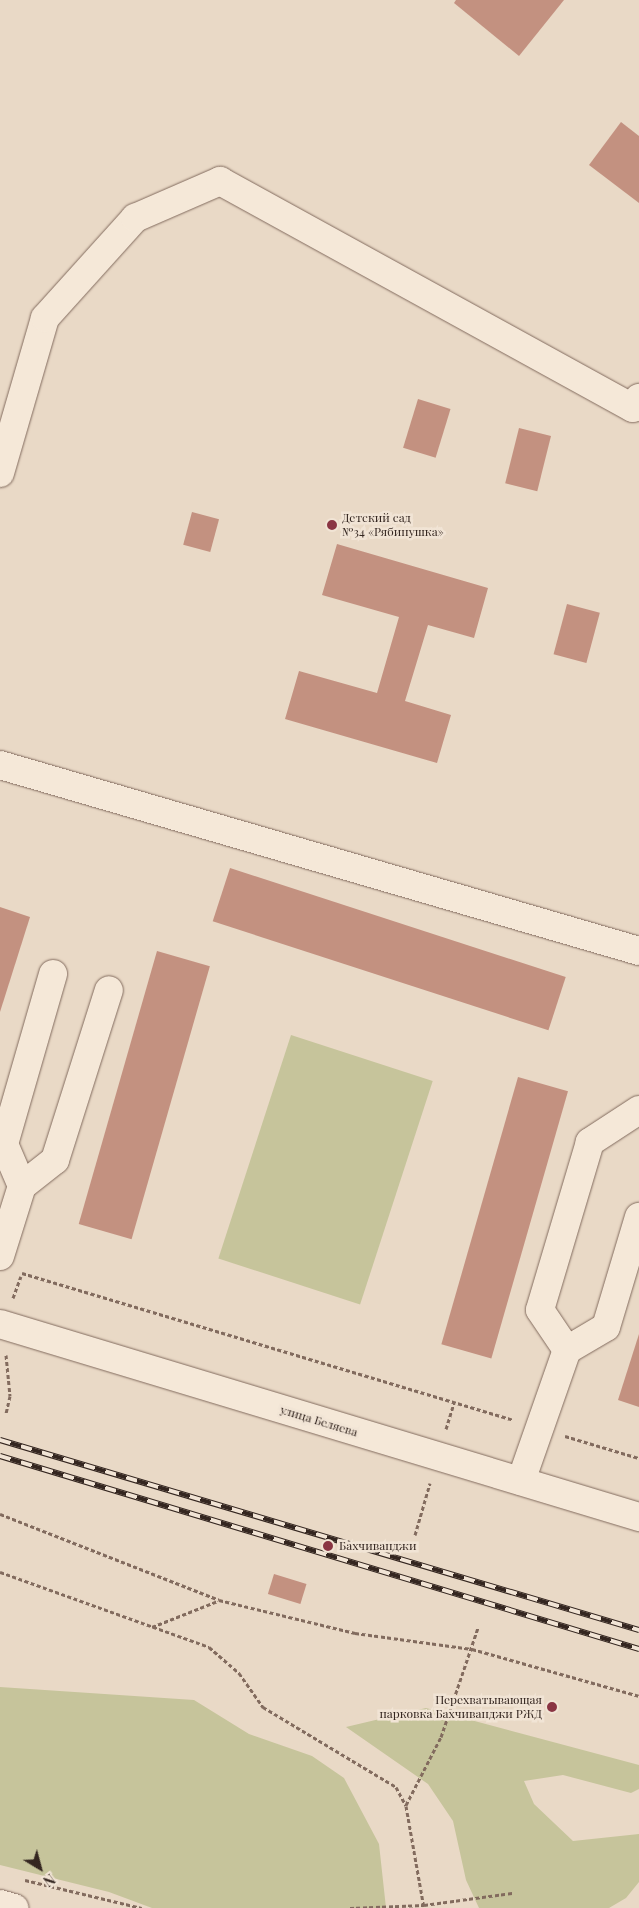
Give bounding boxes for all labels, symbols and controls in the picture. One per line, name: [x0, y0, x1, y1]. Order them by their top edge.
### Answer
place label: Детский сад №34 «Рябинушка»: [342, 511, 444, 539]
marker: Детский сад №34 «Рябинушка»: [326, 519, 338, 531]
street label: улица Беляева: [279, 1402, 359, 1440]
marker: Бахчиванджи: [321, 1539, 335, 1553]
place label: Бахчиванджи: [339, 1539, 416, 1553]
place label: Перехватывающая парковка Бахчиванджи РЖД: [379, 1693, 542, 1721]
marker: Перехватывающая парковка Бахчиванджи РЖД: [546, 1701, 558, 1713]
north arrow: [15, 1843, 65, 1893]
text: N: [40, 1870, 59, 1891]

